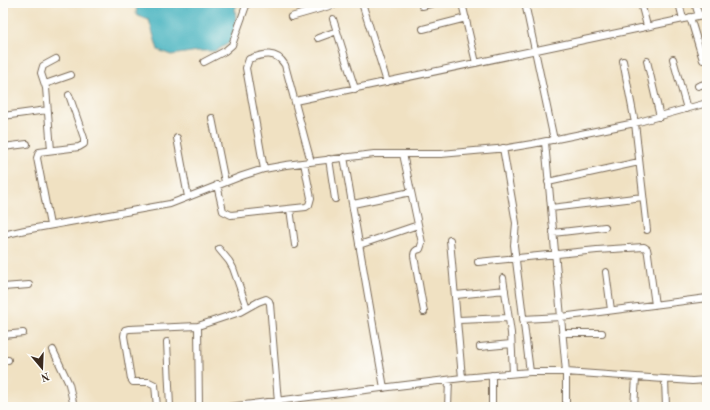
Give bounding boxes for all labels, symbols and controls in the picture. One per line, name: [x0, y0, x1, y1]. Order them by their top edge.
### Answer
north arrow: [22, 348, 62, 388]
text: N: [38, 369, 51, 383]

